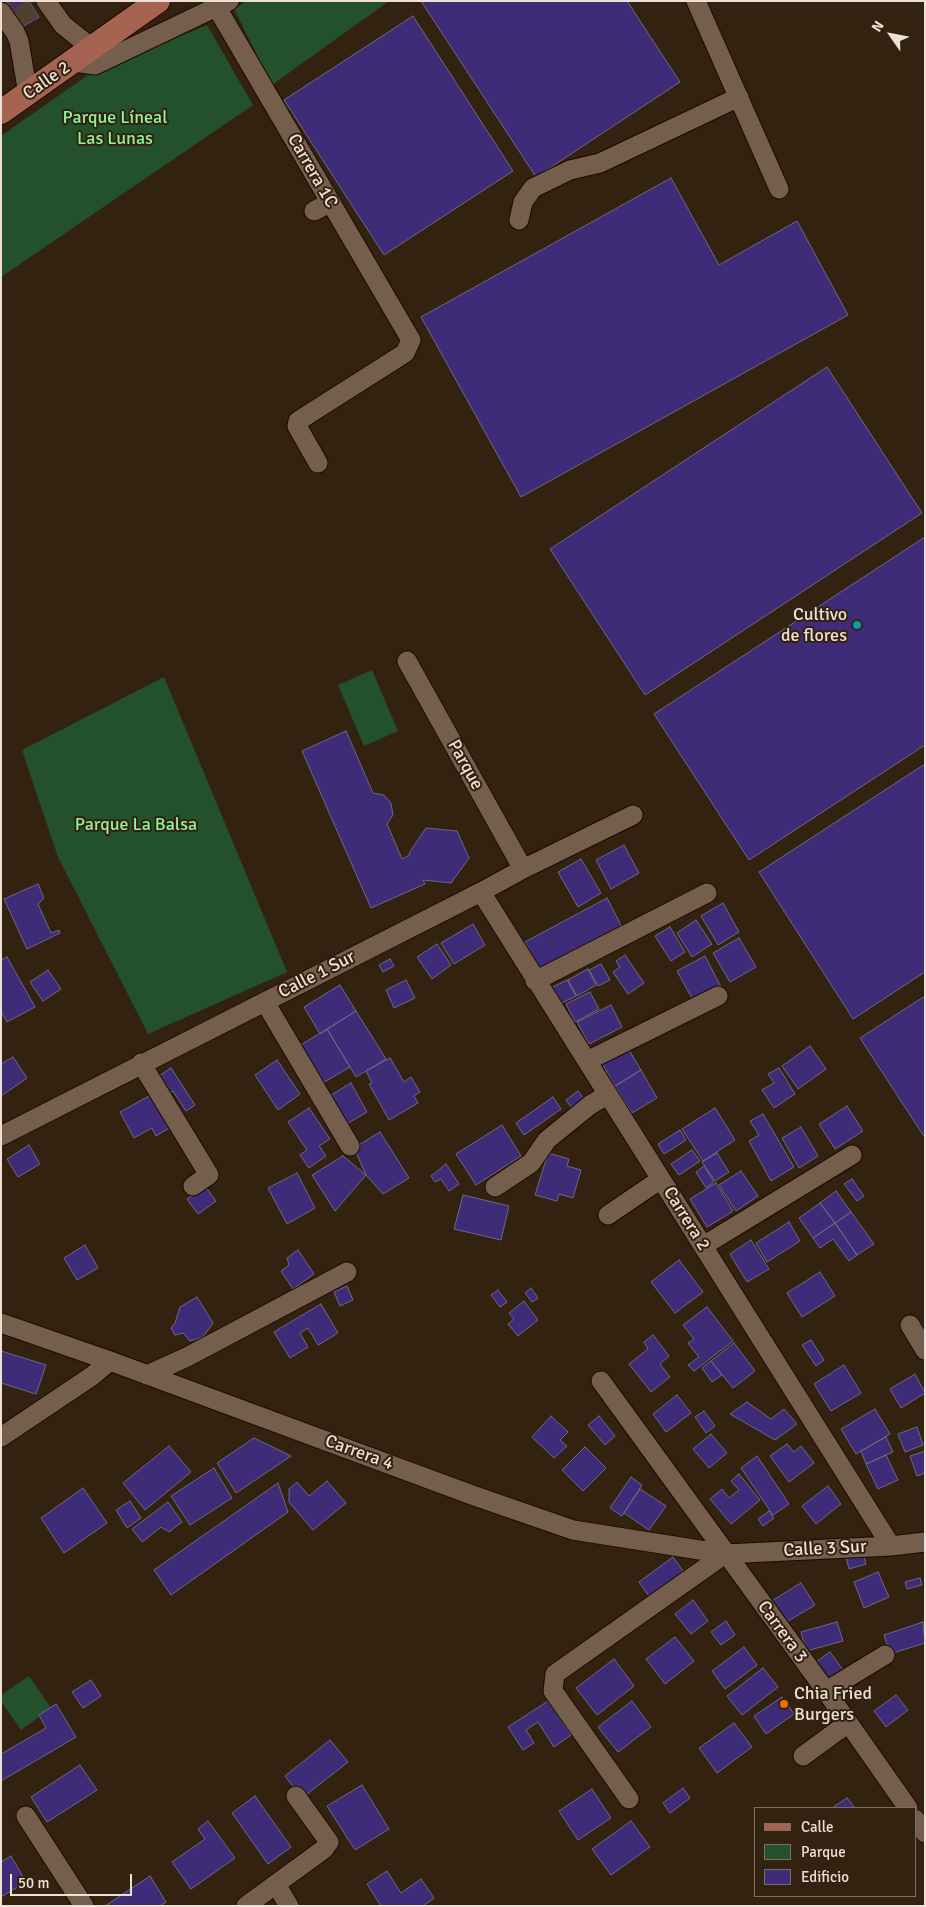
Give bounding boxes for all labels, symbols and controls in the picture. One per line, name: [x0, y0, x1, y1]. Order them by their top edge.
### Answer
north arrow: [866, 10, 916, 60]
text: N: [868, 18, 888, 35]
street label: Calle 2: [19, 57, 75, 105]
park label: Parque Líneal Las Lunas: [63, 107, 167, 150]
street label: Carrera 1C: [282, 130, 342, 212]
place label: Cultivo de flores: [781, 604, 847, 646]
marker: Cultivo de flores: [851, 619, 863, 631]
street label: Parque: [443, 736, 487, 794]
park label: Parque La Balsa: [75, 814, 197, 836]
street label: Calle 1 Sur: [275, 946, 359, 1004]
street label: Carrera 2: [658, 1183, 714, 1255]
street label: Carrera 4: [322, 1431, 396, 1475]
street label: Calle 3 Sur: [783, 1536, 867, 1562]
street label: Carrera 3: [752, 1597, 812, 1667]
place label: Chia Fried Burgers: [794, 1683, 872, 1726]
marker: Chia Fried Burgers: [778, 1698, 790, 1710]
legend: [754, 1807, 916, 1897]
text: Calle: [801, 1818, 834, 1836]
text: Parque: [801, 1843, 846, 1861]
scale bar: [12, 1864, 135, 1896]
text: Edificio: [801, 1868, 849, 1886]
text: 50 m: [18, 1874, 49, 1892]

